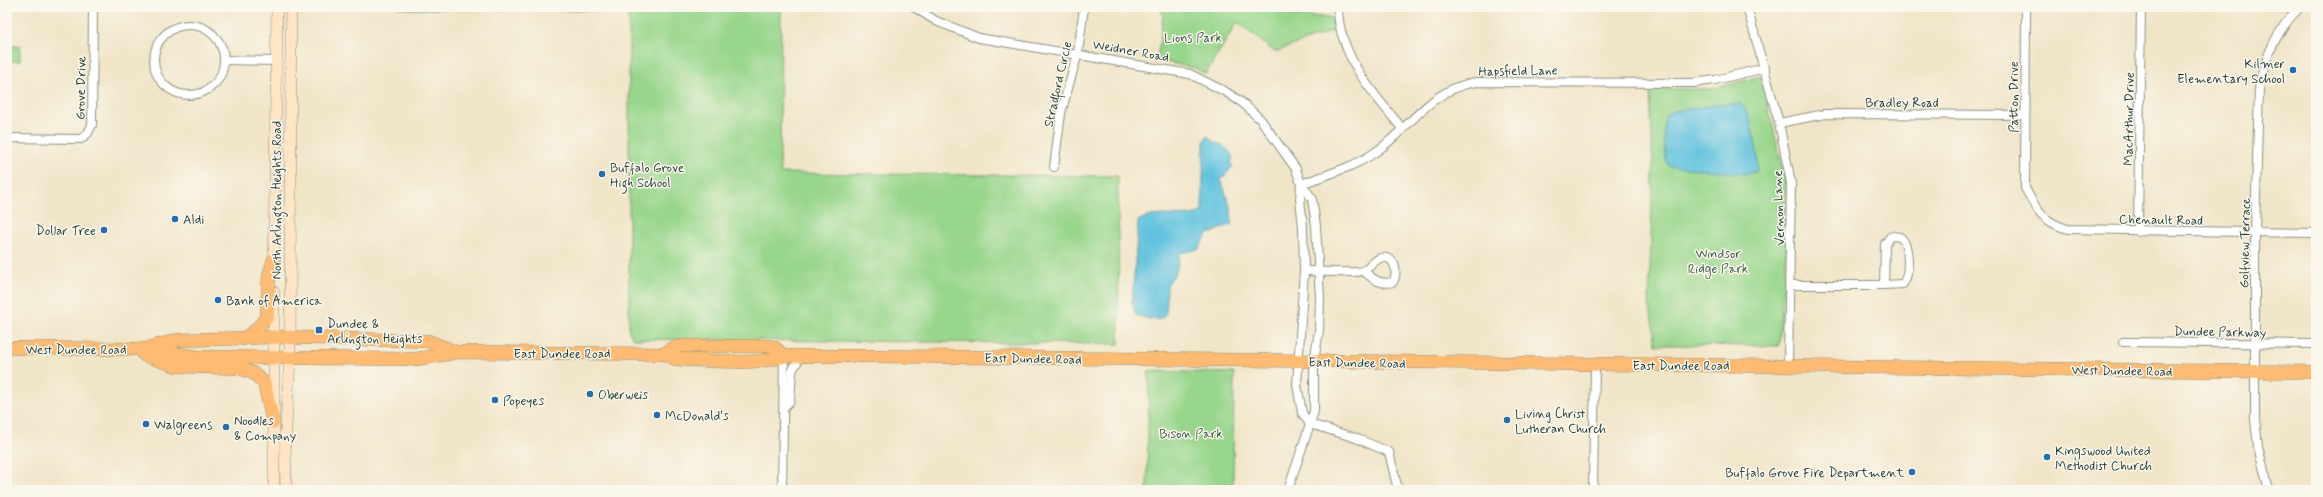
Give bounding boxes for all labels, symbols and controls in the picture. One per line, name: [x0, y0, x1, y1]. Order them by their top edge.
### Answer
park label: Lions Park: [1164, 30, 1223, 47]
street label: Weidner Road: [1091, 36, 1170, 67]
street label: Stradford Circle: [1040, 40, 1079, 129]
street label: Grove Drive: [72, 56, 91, 120]
place label: Kilmer Elementary School: [2177, 56, 2286, 88]
street label: Patton Drive: [2006, 61, 2023, 133]
street label: Hapsfield Lane: [1478, 62, 1558, 81]
marker: Kilmer Elementary School: [2288, 65, 2298, 75]
street label: MacArthur Drive: [2120, 72, 2139, 166]
street label: Bradley Road: [1865, 95, 1939, 112]
street label: North Arlington Heights Road: [269, 121, 288, 279]
place label: Buffalo Grove High School: [610, 160, 684, 194]
marker: Buffalo Grove High School: [597, 169, 607, 179]
street label: Vernon Lane: [1770, 170, 1789, 246]
street label: Golfview Terrace: [2236, 198, 2255, 288]
street label: Chenault Road: [2119, 211, 2203, 230]
place label: Aldi: [183, 212, 204, 229]
marker: Aldi: [170, 214, 180, 224]
place label: Dollar Tree: [36, 223, 96, 240]
marker: Dollar Tree: [99, 225, 109, 235]
park label: Windsor Ridge Park: [1688, 246, 1749, 279]
place label: Bank of America: [226, 293, 322, 310]
marker: Bank of America: [213, 295, 223, 305]
place label: Dundee & Arlington Heights: [327, 316, 423, 350]
street label: Dundee Parkway: [2174, 323, 2267, 342]
marker: Dundee & Arlington Heights: [314, 325, 324, 335]
street label: West Dundee Road: [26, 342, 126, 359]
street label: East Dundee Road: [513, 346, 611, 363]
street label: East Dundee Road: [984, 350, 1082, 369]
street label: East Dundee Road: [1308, 354, 1406, 373]
street label: East Dundee Road: [1632, 358, 1730, 375]
street label: West Dundee Road: [2071, 362, 2173, 381]
place label: Oberweis: [598, 387, 648, 404]
marker: Oberweis: [585, 389, 595, 399]
place label: Popeyes: [503, 393, 544, 410]
marker: Popeyes: [490, 395, 500, 405]
place label: Living Christ Lutheran Church: [1515, 406, 1606, 438]
place label: McDonald's: [665, 408, 729, 425]
marker: McDonald's: [652, 410, 662, 420]
place label: Noodles & Company: [234, 413, 297, 445]
marker: Living Christ Lutheran Church: [1502, 415, 1512, 425]
place label: Walgreens: [154, 417, 212, 435]
marker: Walgreens: [141, 419, 151, 429]
marker: Noodles & Company: [221, 422, 231, 432]
park label: Bison Park: [1159, 426, 1223, 443]
place label: Kingswood United Methodist Church: [2055, 443, 2152, 475]
marker: Kingswood United Methodist Church: [2042, 452, 2052, 462]
place label: Buffalo Grove Fire Department: [1725, 465, 1904, 482]
marker: Buffalo Grove Fire Department: [1907, 467, 1917, 477]

